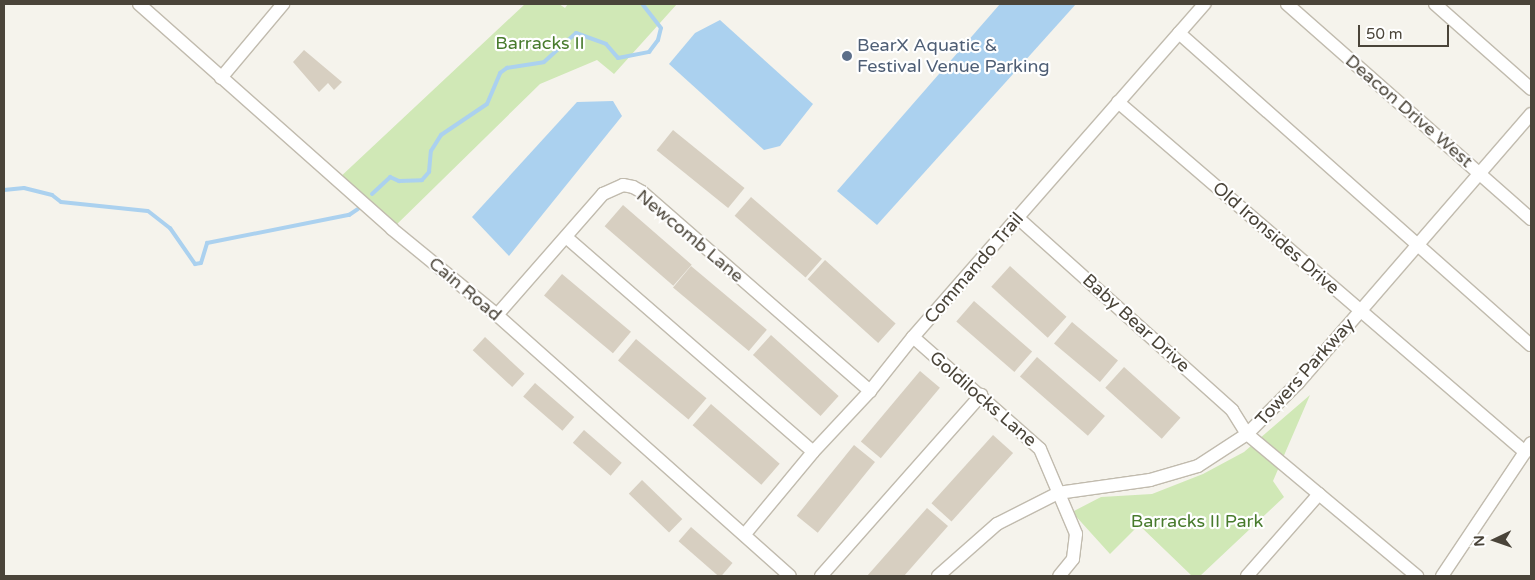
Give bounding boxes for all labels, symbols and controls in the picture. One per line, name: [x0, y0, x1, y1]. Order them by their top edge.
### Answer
scale bar: [1360, 15, 1451, 47]
text: 50 m: [1366, 25, 1403, 43]
park label: Barracks II: [495, 32, 585, 54]
place label: BearX Aquatic & Festival Venue Parking: [857, 35, 1050, 78]
marker: BearX Aquatic & Festival Venue Parking: [841, 50, 853, 62]
street label: Deacon Drive West: [1341, 50, 1477, 172]
street label: Old Ironsides Drive: [1208, 177, 1344, 299]
street label: Newcomb Lane: [632, 185, 748, 287]
street label: Commando Trail: [920, 208, 1028, 328]
street label: Cain Road: [424, 252, 506, 326]
street label: Baby Bear Drive: [1078, 269, 1194, 377]
street label: Towers Parkway: [1251, 314, 1359, 430]
street label: Goldilocks Lane: [925, 347, 1041, 451]
park label: Barracks II Park: [1131, 510, 1263, 532]
north arrow: [1470, 515, 1520, 565]
text: N: [1471, 535, 1488, 547]

